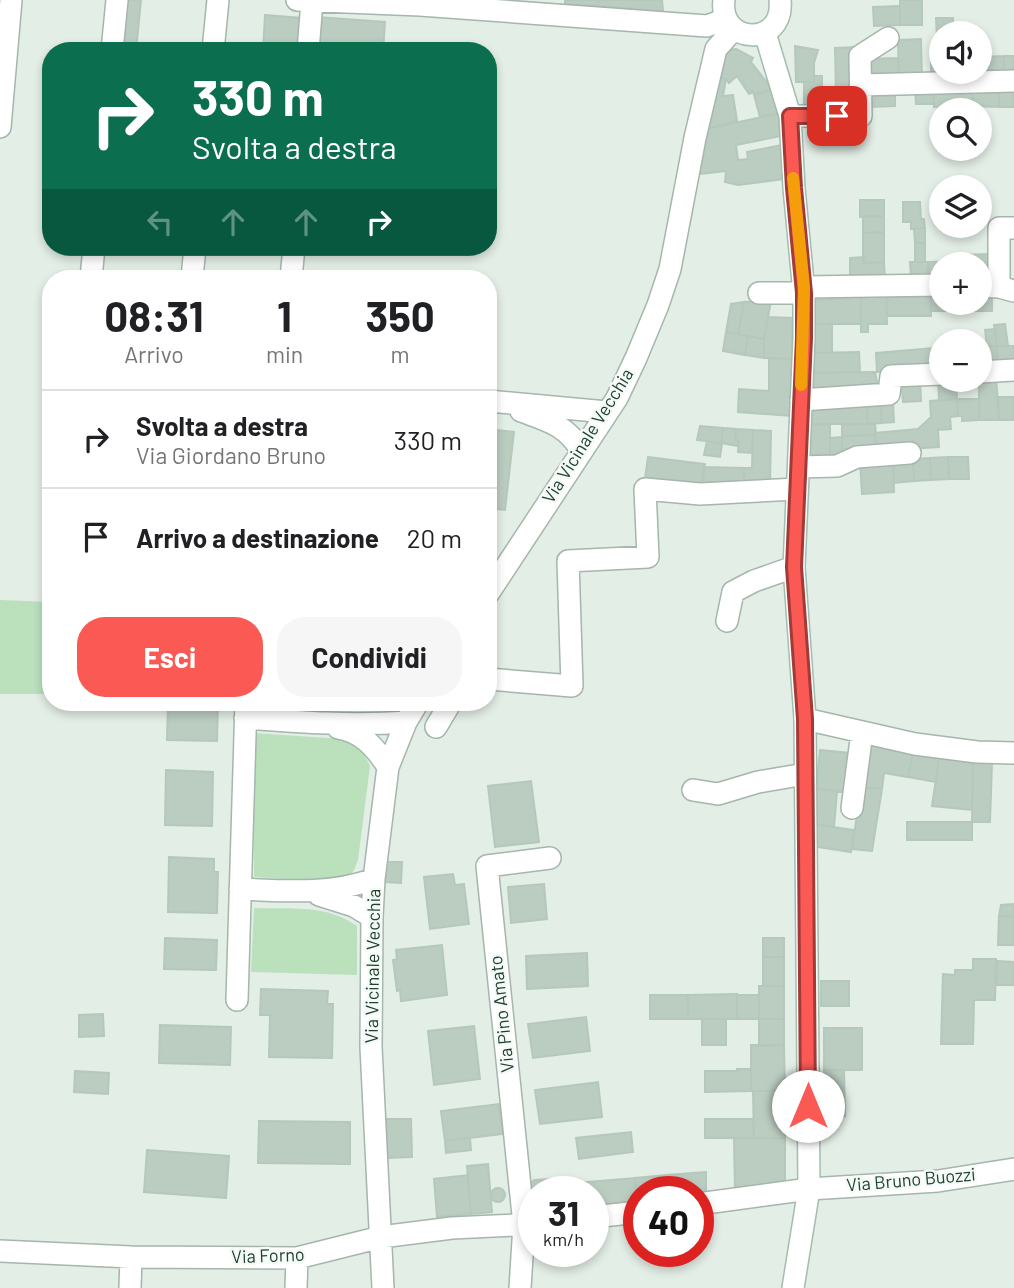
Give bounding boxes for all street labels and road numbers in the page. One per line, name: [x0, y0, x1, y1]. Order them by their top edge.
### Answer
street label: Via Vicinale Vecchia: [537, 364, 638, 507]
street label: Via Vicinale Vecchia: [360, 888, 384, 1044]
street label: Via Pino Amato: [484, 955, 518, 1074]
street label: Via Bruno Buozzi: [845, 1162, 976, 1196]
street label: Via Forno: [231, 1243, 305, 1267]

